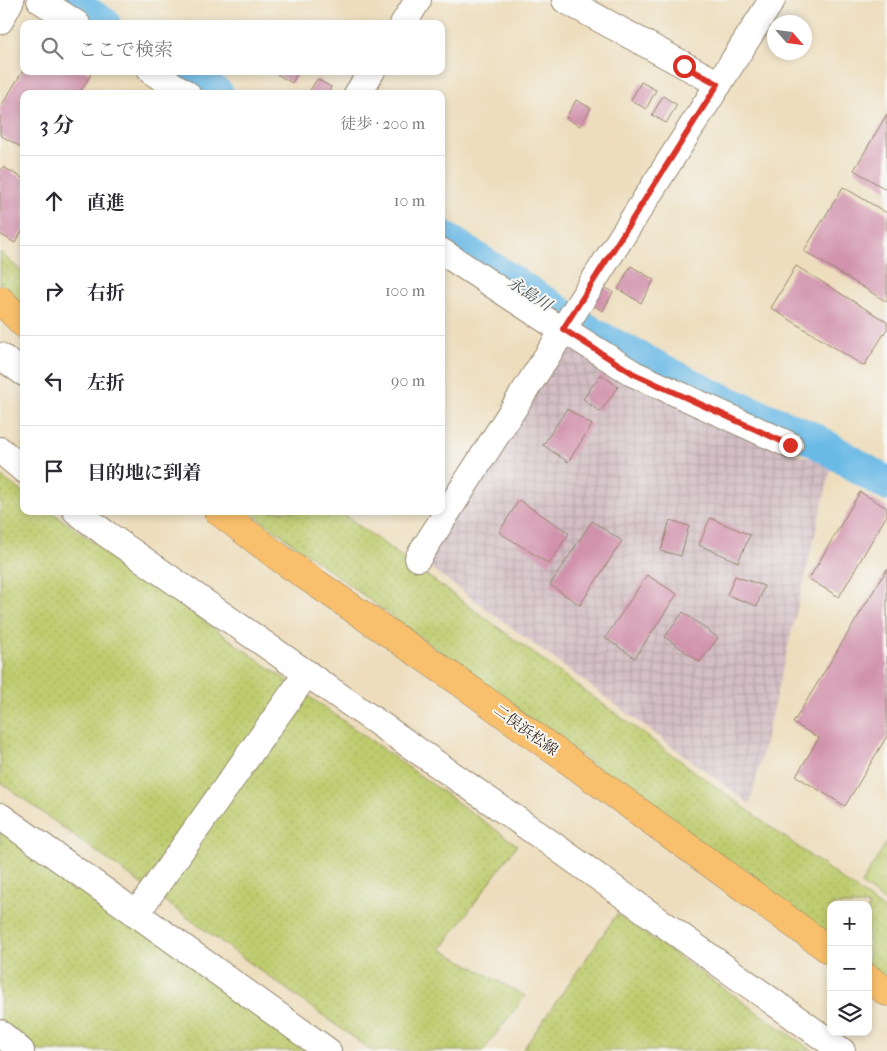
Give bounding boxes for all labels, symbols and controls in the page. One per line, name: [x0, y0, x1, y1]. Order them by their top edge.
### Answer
north arrow: [767, 15, 812, 60]
search box: [20, 20, 445, 75]
icon: search: [38, 34, 66, 62]
text: ここで検索: [78, 39, 173, 61]
route start: [673, 55, 696, 78]
text: 3 分: [40, 113, 74, 137]
text: 徒歩 · 200 m: [340, 114, 425, 133]
icon: ahead: [40, 187, 68, 215]
text: 10 m: [394, 191, 425, 210]
text: 直進: [87, 192, 125, 214]
water label: 永島川: [504, 272, 557, 316]
icon: right: [40, 277, 68, 305]
text: 100 m: [385, 281, 425, 300]
text: 右折: [87, 282, 125, 304]
icon: left: [40, 367, 68, 395]
text: 90 m: [391, 371, 425, 390]
text: 左折: [87, 372, 125, 394]
route end: [779, 434, 802, 457]
icon: arrive: [40, 457, 68, 485]
text: 目的地に到着: [87, 462, 201, 484]
street label: 二俣浜松線: [490, 701, 562, 759]
map controls: [827, 901, 872, 1036]
button: +: [827, 901, 872, 946]
button: −: [827, 946, 872, 991]
button: layers: [827, 991, 872, 1036]

